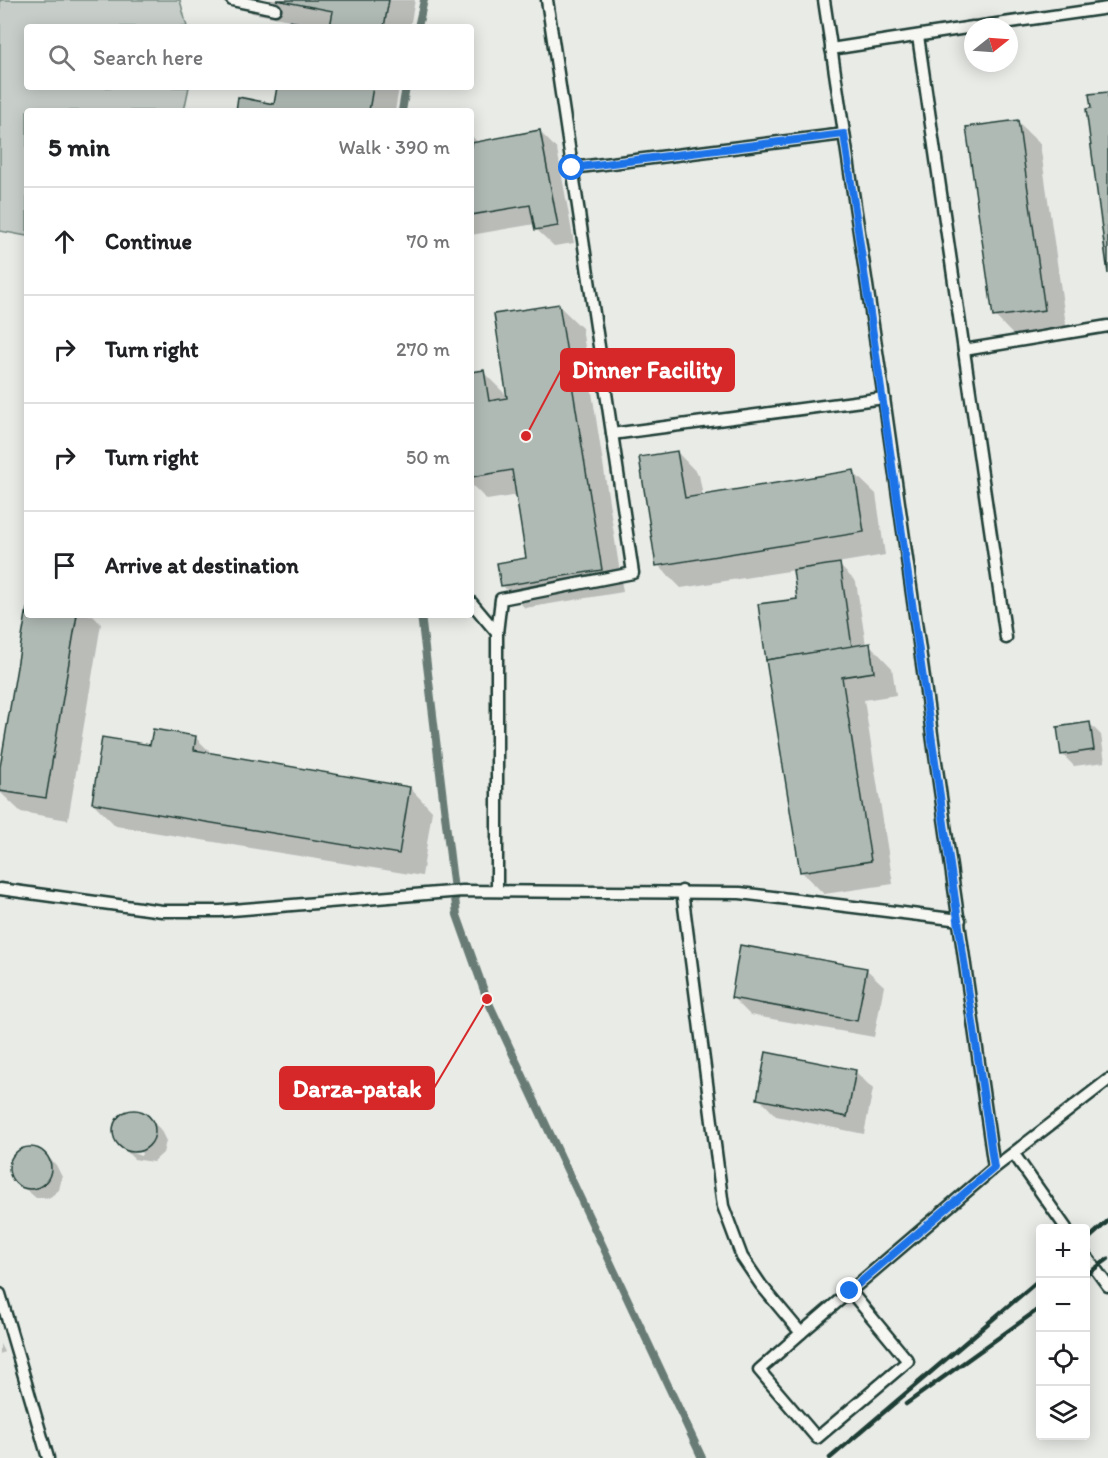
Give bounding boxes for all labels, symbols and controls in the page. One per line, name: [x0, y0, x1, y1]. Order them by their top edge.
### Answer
north arrow: [964, 18, 1018, 72]
search box: [24, 24, 474, 90]
icon: search: [45, 41, 78, 74]
text: Search here: [93, 44, 203, 71]
text: 5 min: [48, 131, 110, 163]
text: Walk · 390 m: [339, 135, 450, 159]
route start: [558, 154, 584, 180]
icon: ahead: [48, 225, 81, 258]
text: Continue: [105, 228, 192, 255]
text: 70 m: [406, 229, 450, 253]
icon: right: [48, 333, 81, 366]
text: Turn right: [105, 336, 199, 363]
text: 270 m: [396, 337, 450, 361]
callout: Dinner Facility: [561, 349, 734, 391]
text: Dinner Facility: [572, 355, 723, 385]
icon: right: [48, 441, 81, 474]
text: Turn right: [105, 444, 199, 471]
text: 50 m: [406, 445, 450, 469]
icon: arrive: [48, 549, 81, 582]
text: Arrive at destination: [105, 552, 299, 579]
callout: Darza-patak: [280, 1067, 434, 1109]
text: Darza-patak: [292, 1074, 422, 1104]
map controls: [1036, 1224, 1090, 1440]
button: +: [1036, 1224, 1090, 1278]
route end: [836, 1277, 862, 1303]
button: −: [1036, 1278, 1090, 1332]
button: locate: [1036, 1332, 1090, 1386]
button: layers: [1036, 1386, 1090, 1440]

